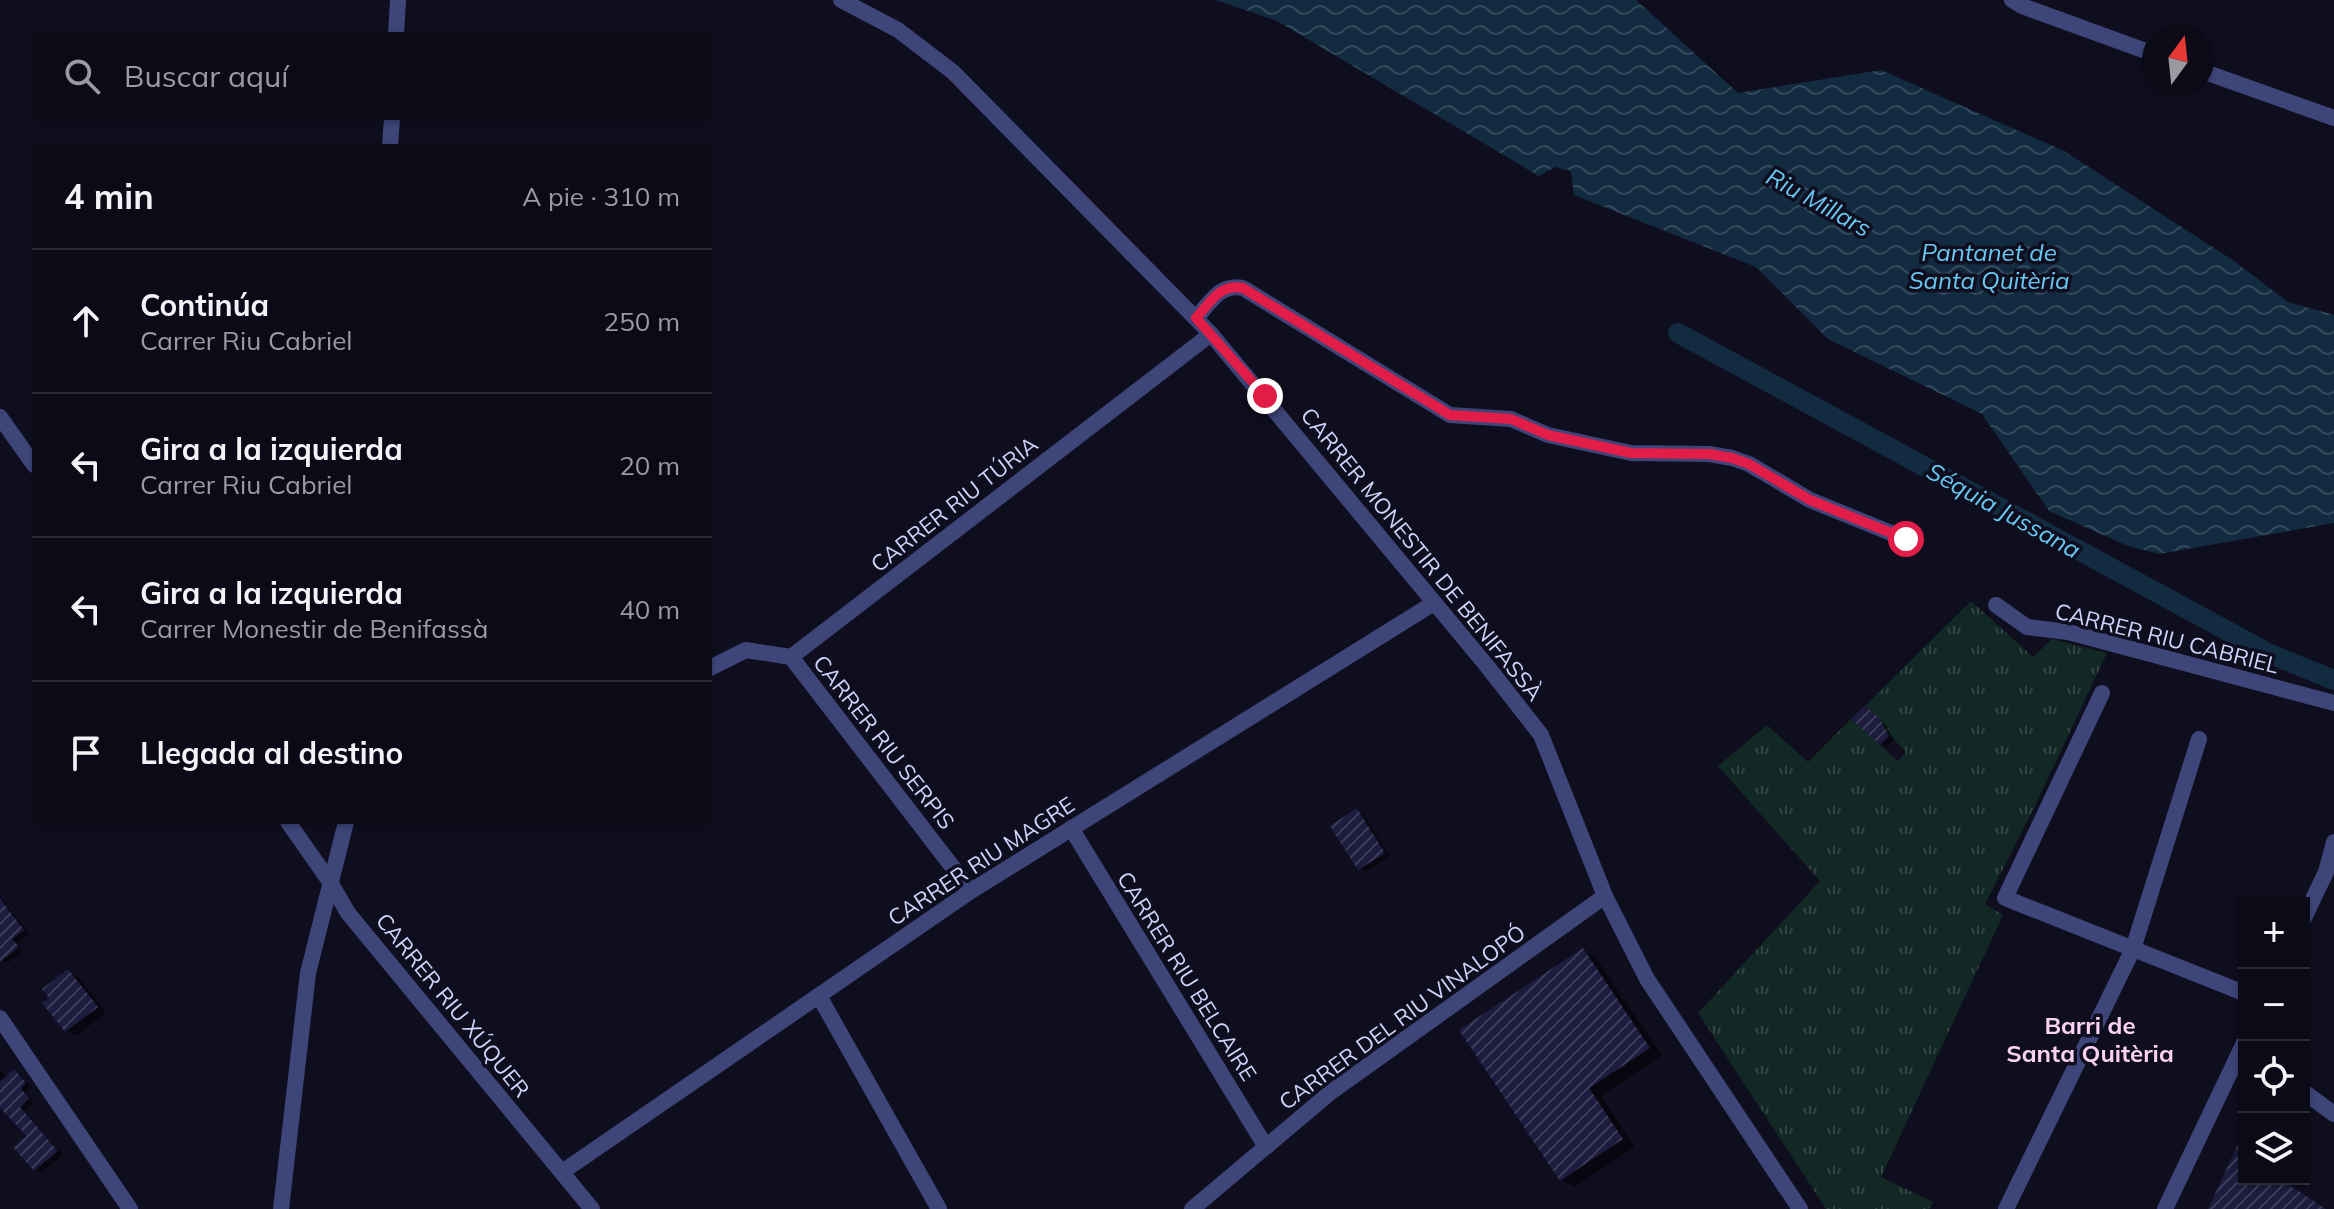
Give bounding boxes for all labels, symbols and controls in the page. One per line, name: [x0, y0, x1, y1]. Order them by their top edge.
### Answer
north arrow: [2142, 24, 2214, 96]
search box: [32, 32, 712, 120]
icon: search: [60, 54, 104, 98]
text: Buscar aquí: [124, 57, 289, 95]
water label: Riu Millars: [1761, 161, 1877, 243]
text: 4 min: [64, 175, 154, 218]
text: A pie · 310 m: [522, 180, 680, 213]
water label: Pantanet de Santa Quitèria: [1909, 237, 2069, 295]
text: Continúa: [140, 286, 269, 324]
icon: ahead: [64, 299, 108, 343]
text: 250 m: [604, 305, 680, 338]
text: Carrer Riu Cabriel: [140, 324, 353, 357]
route end: [1247, 378, 1283, 414]
street label: CARRER MONESTIR DE BENIFASSÀ: [1295, 402, 1549, 706]
text: Gira a la izquierda: [140, 430, 403, 468]
street label: CARRER RIU TÚRIA: [865, 430, 1043, 578]
icon: left: [64, 443, 108, 487]
text: 20 m: [619, 449, 680, 482]
water label: Séquia Jussana: [1922, 455, 2086, 565]
text: Carrer Riu Cabriel: [140, 468, 353, 501]
route start: [1888, 521, 1924, 557]
text: Gira a la izquierda: [140, 574, 403, 612]
icon: left: [64, 587, 108, 631]
text: 40 m: [619, 593, 680, 626]
street label: CARRER RIU CABRIEL: [2052, 597, 2282, 679]
text: Carrer Monestir de Benifassà: [140, 612, 488, 645]
street label: CARRER RIU SERPIS: [807, 649, 961, 835]
icon: arrive: [64, 731, 108, 775]
text: Llegada al destino: [140, 734, 403, 772]
street label: CARRER RIU MAGRE: [882, 790, 1080, 932]
street label: CARRER RIU BELCAIRE: [1111, 866, 1263, 1086]
map controls: [2238, 897, 2310, 1185]
button: +: [2238, 897, 2310, 969]
street label: CARRER RIU XÚQUER: [370, 907, 536, 1103]
street label: CARRER DEL RIU VINALOPÓ: [1273, 918, 1531, 1116]
button: −: [2238, 969, 2310, 1041]
district label: Barri de Santa Quitèria: [2006, 1010, 2174, 1068]
button: locate: [2238, 1041, 2310, 1113]
button: layers: [2238, 1113, 2310, 1185]

